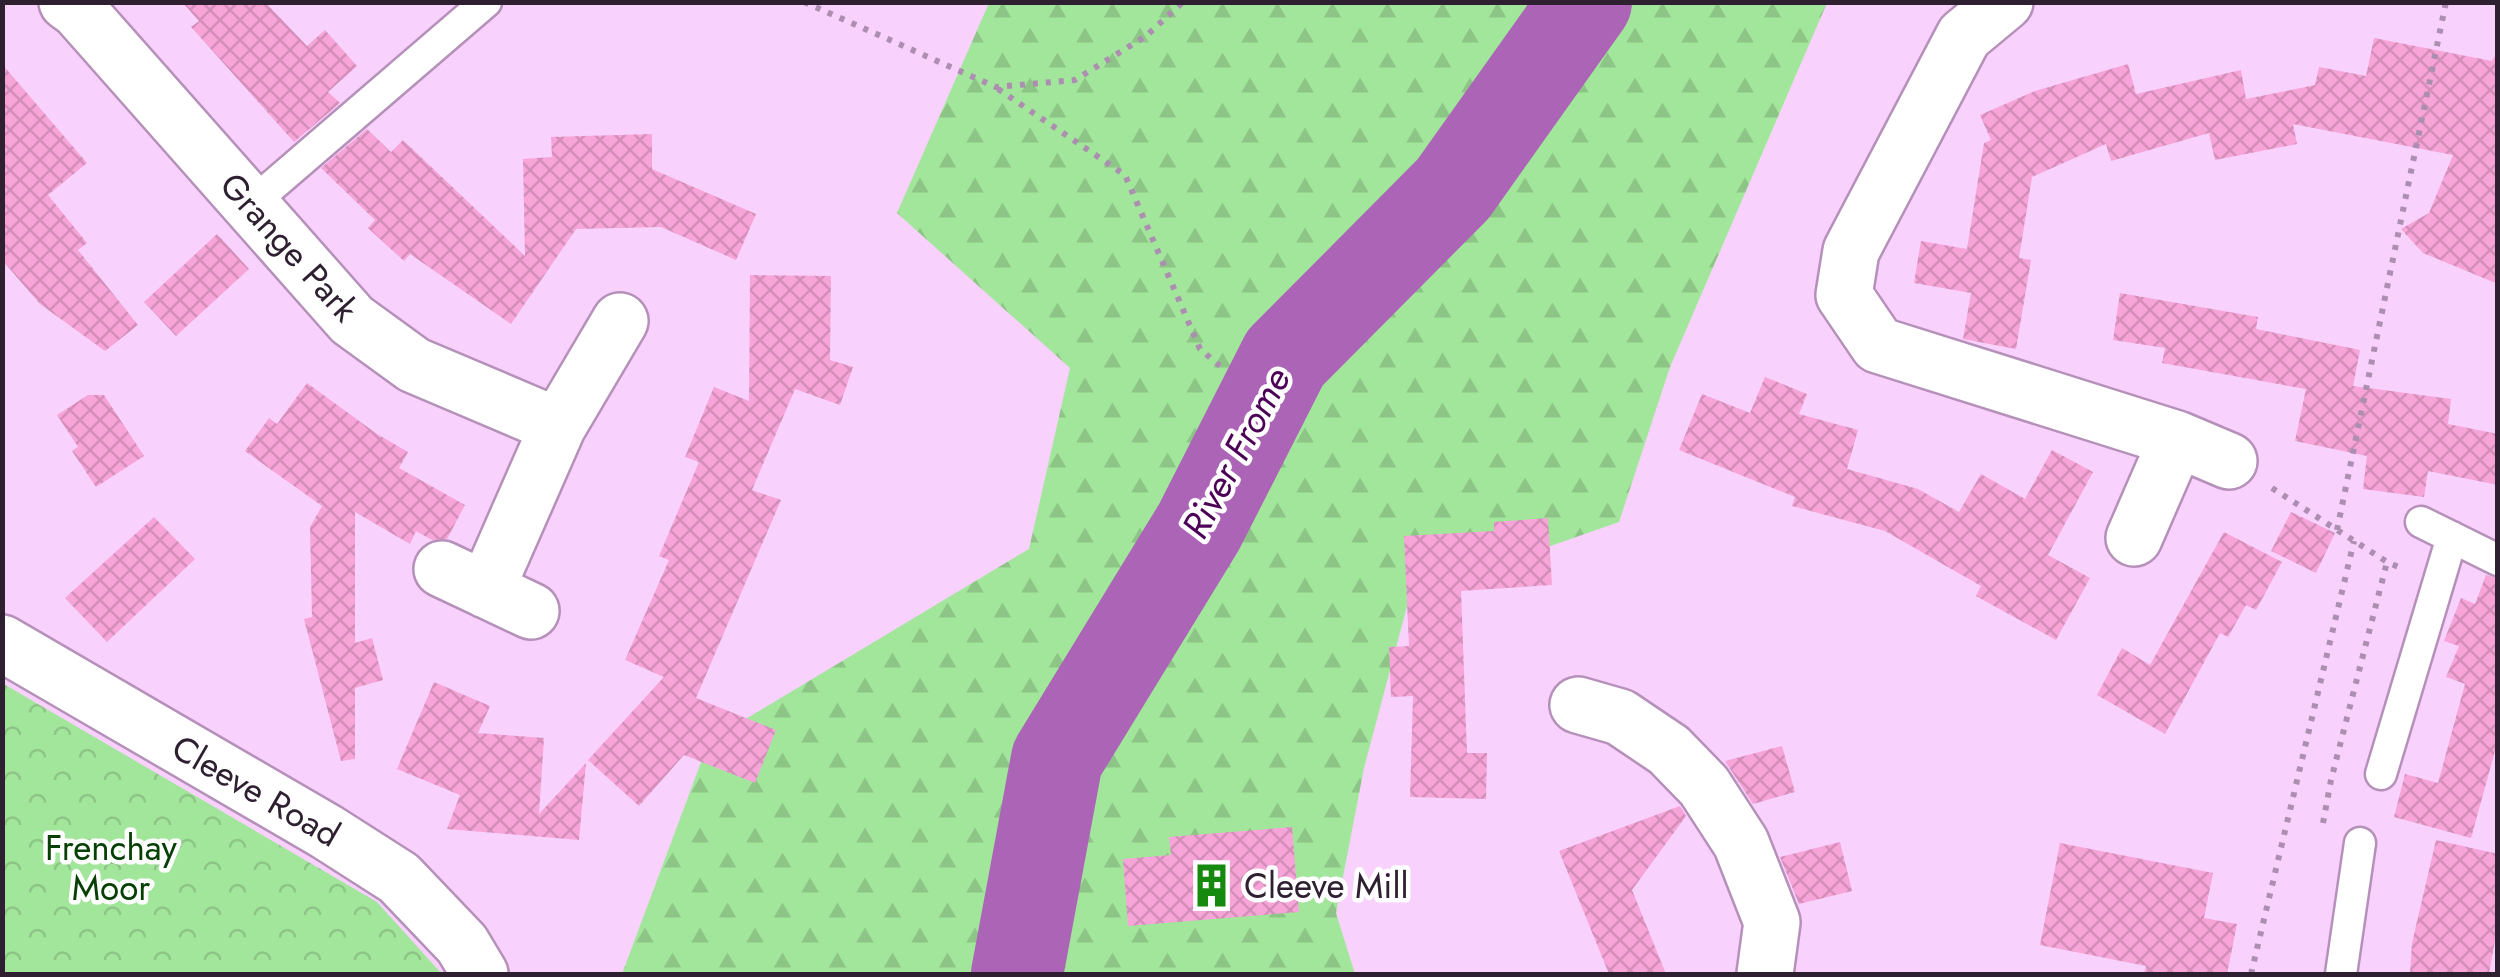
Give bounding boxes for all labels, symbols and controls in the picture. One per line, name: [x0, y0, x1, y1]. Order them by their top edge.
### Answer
street label: Grange Park: [208, 161, 370, 333]
water label: River Frome: [1167, 357, 1304, 548]
street label: Cleeve Road: [163, 723, 349, 859]
park label: Frenchay Moor: [45, 823, 178, 913]
place label: Cleeve Mill: [1244, 861, 1409, 911]
building icon: Cleeve Mill: [1187, 862, 1235, 910]

